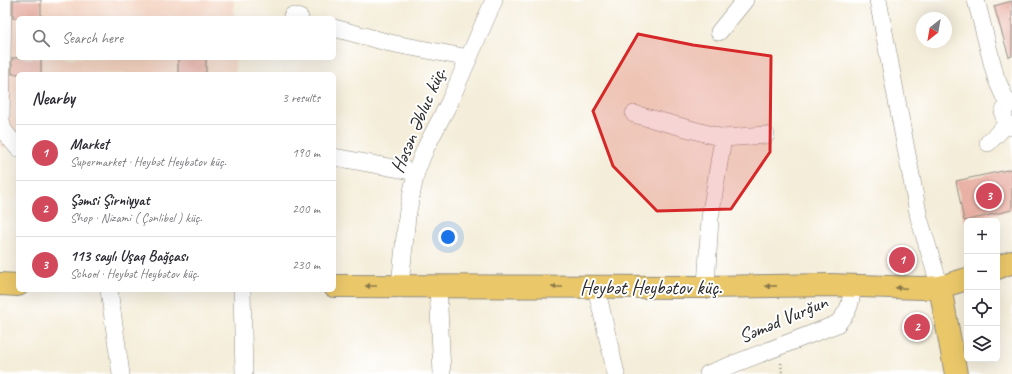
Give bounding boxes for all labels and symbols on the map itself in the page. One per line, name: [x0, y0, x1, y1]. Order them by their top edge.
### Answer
north arrow: [916, 12, 952, 48]
street label: Həsən Əbluc küç.: [385, 63, 451, 177]
pin: 3: [976, 181, 1002, 211]
your location: [438, 227, 458, 247]
pin: 1: [889, 245, 915, 275]
street label: Heybət Heybətov küç.: [580, 275, 722, 300]
one-way arrow: [364, 283, 377, 289]
one-way arrow: [764, 283, 777, 289]
one-way arrow: [550, 284, 563, 290]
one-way arrow: [895, 284, 907, 291]
street label: Səməd Vurğun: [735, 289, 832, 349]
pin: 2: [904, 312, 930, 342]

